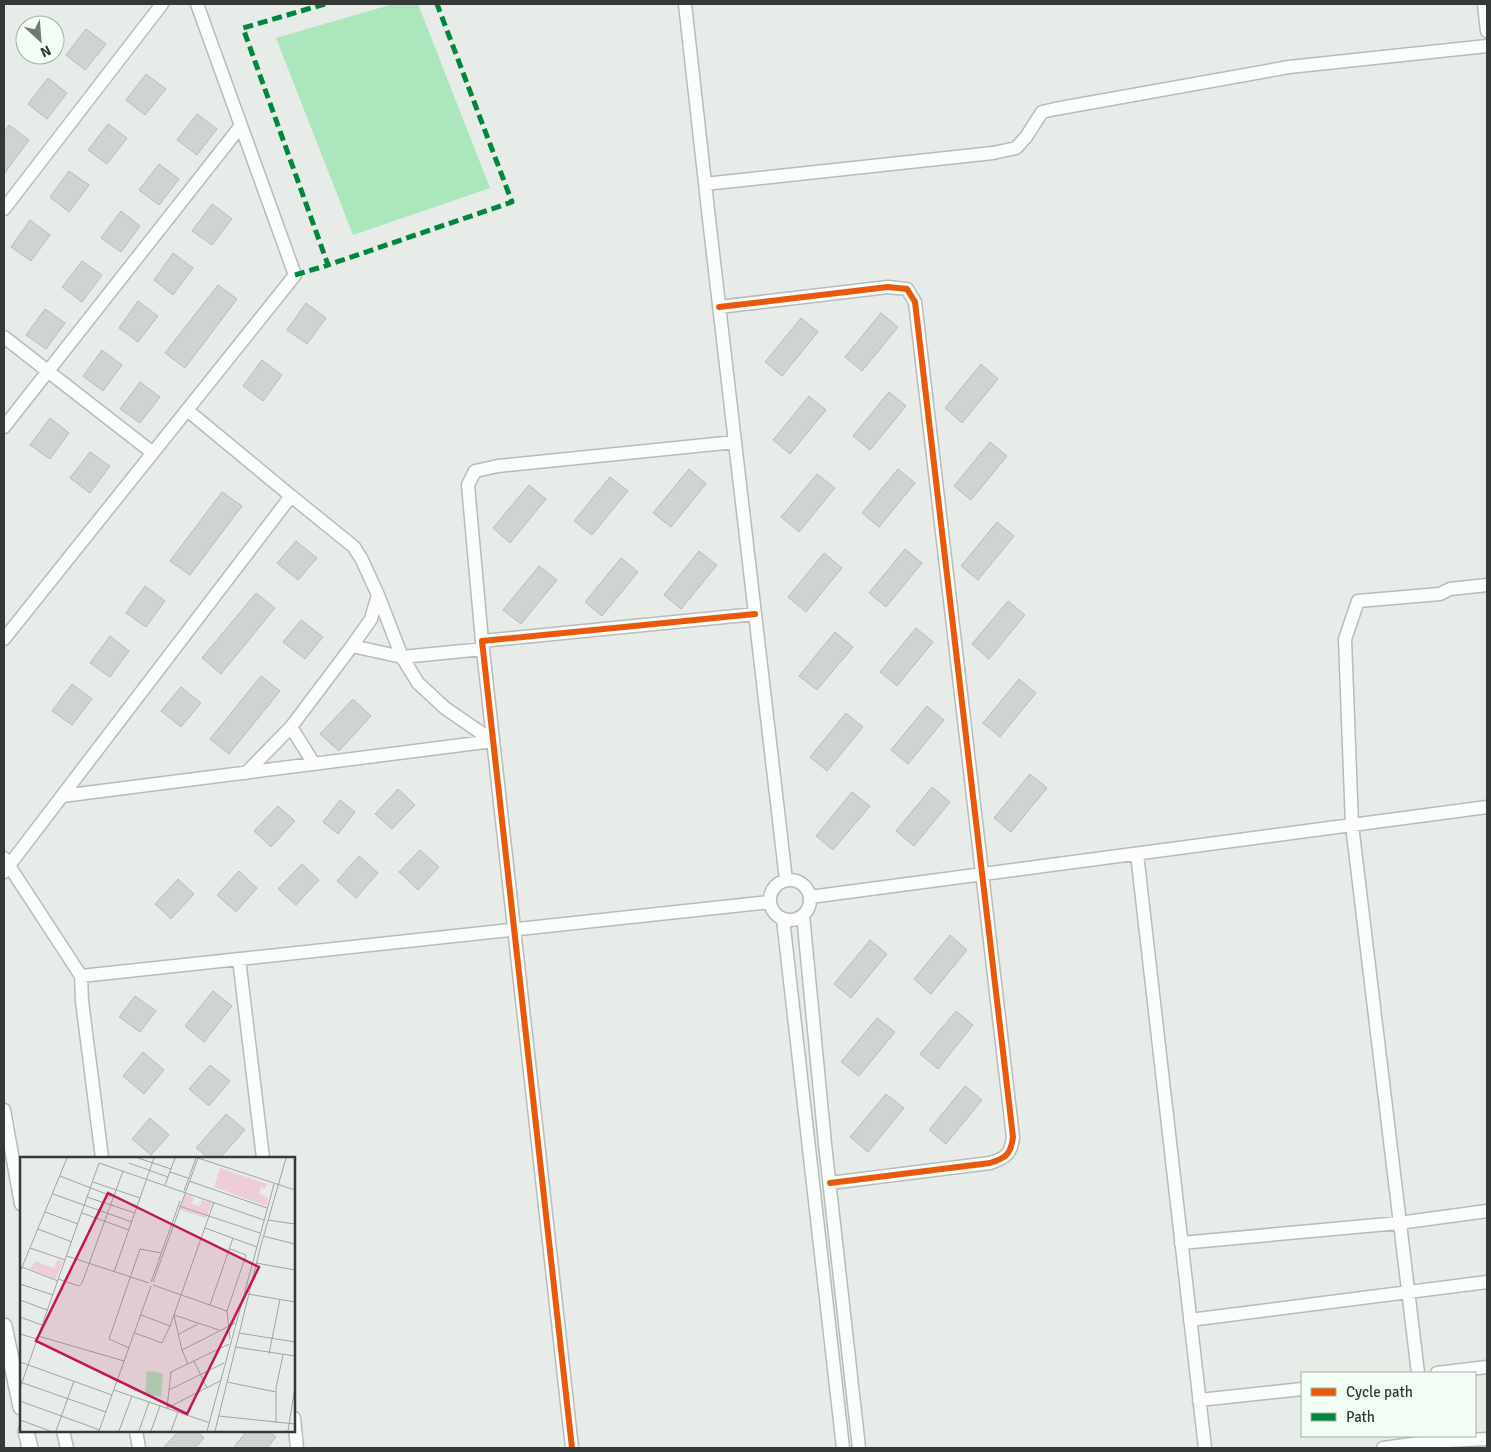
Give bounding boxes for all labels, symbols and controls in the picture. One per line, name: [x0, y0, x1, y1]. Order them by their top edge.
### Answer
north arrow: [15, 15, 65, 65]
text: N: [37, 41, 54, 61]
inset map: [20, 1157, 295, 1432]
legend: [1301, 1372, 1476, 1437]
text: Cycle path: [1346, 1383, 1413, 1401]
text: Path: [1346, 1408, 1375, 1426]

